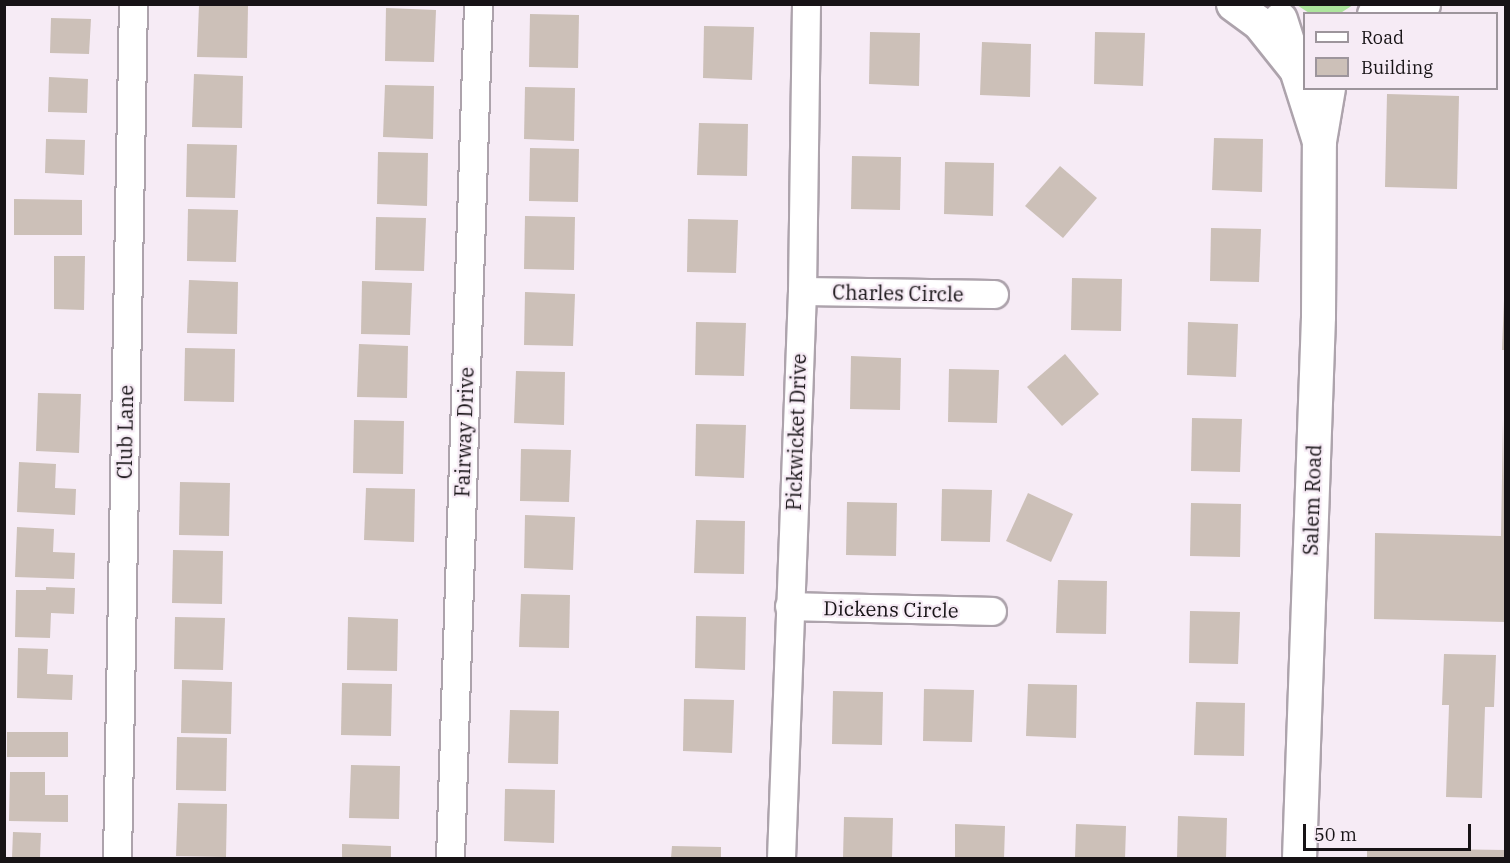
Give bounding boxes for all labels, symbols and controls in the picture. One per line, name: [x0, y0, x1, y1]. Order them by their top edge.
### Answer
legend: [1303, 12, 1498, 90]
text: Road: [1361, 26, 1404, 49]
text: Building: [1361, 56, 1433, 79]
street label: Charles Circle: [832, 280, 964, 306]
street label: Pickwicket Drive: [781, 353, 811, 511]
street label: Fairway Drive: [450, 366, 478, 498]
street label: Club Lane: [112, 385, 138, 479]
street label: Salem Road: [1298, 444, 1326, 556]
street label: Dickens Circle: [823, 596, 959, 622]
scale bar: [1306, 812, 1474, 850]
text: 50 m: [1314, 823, 1357, 846]

